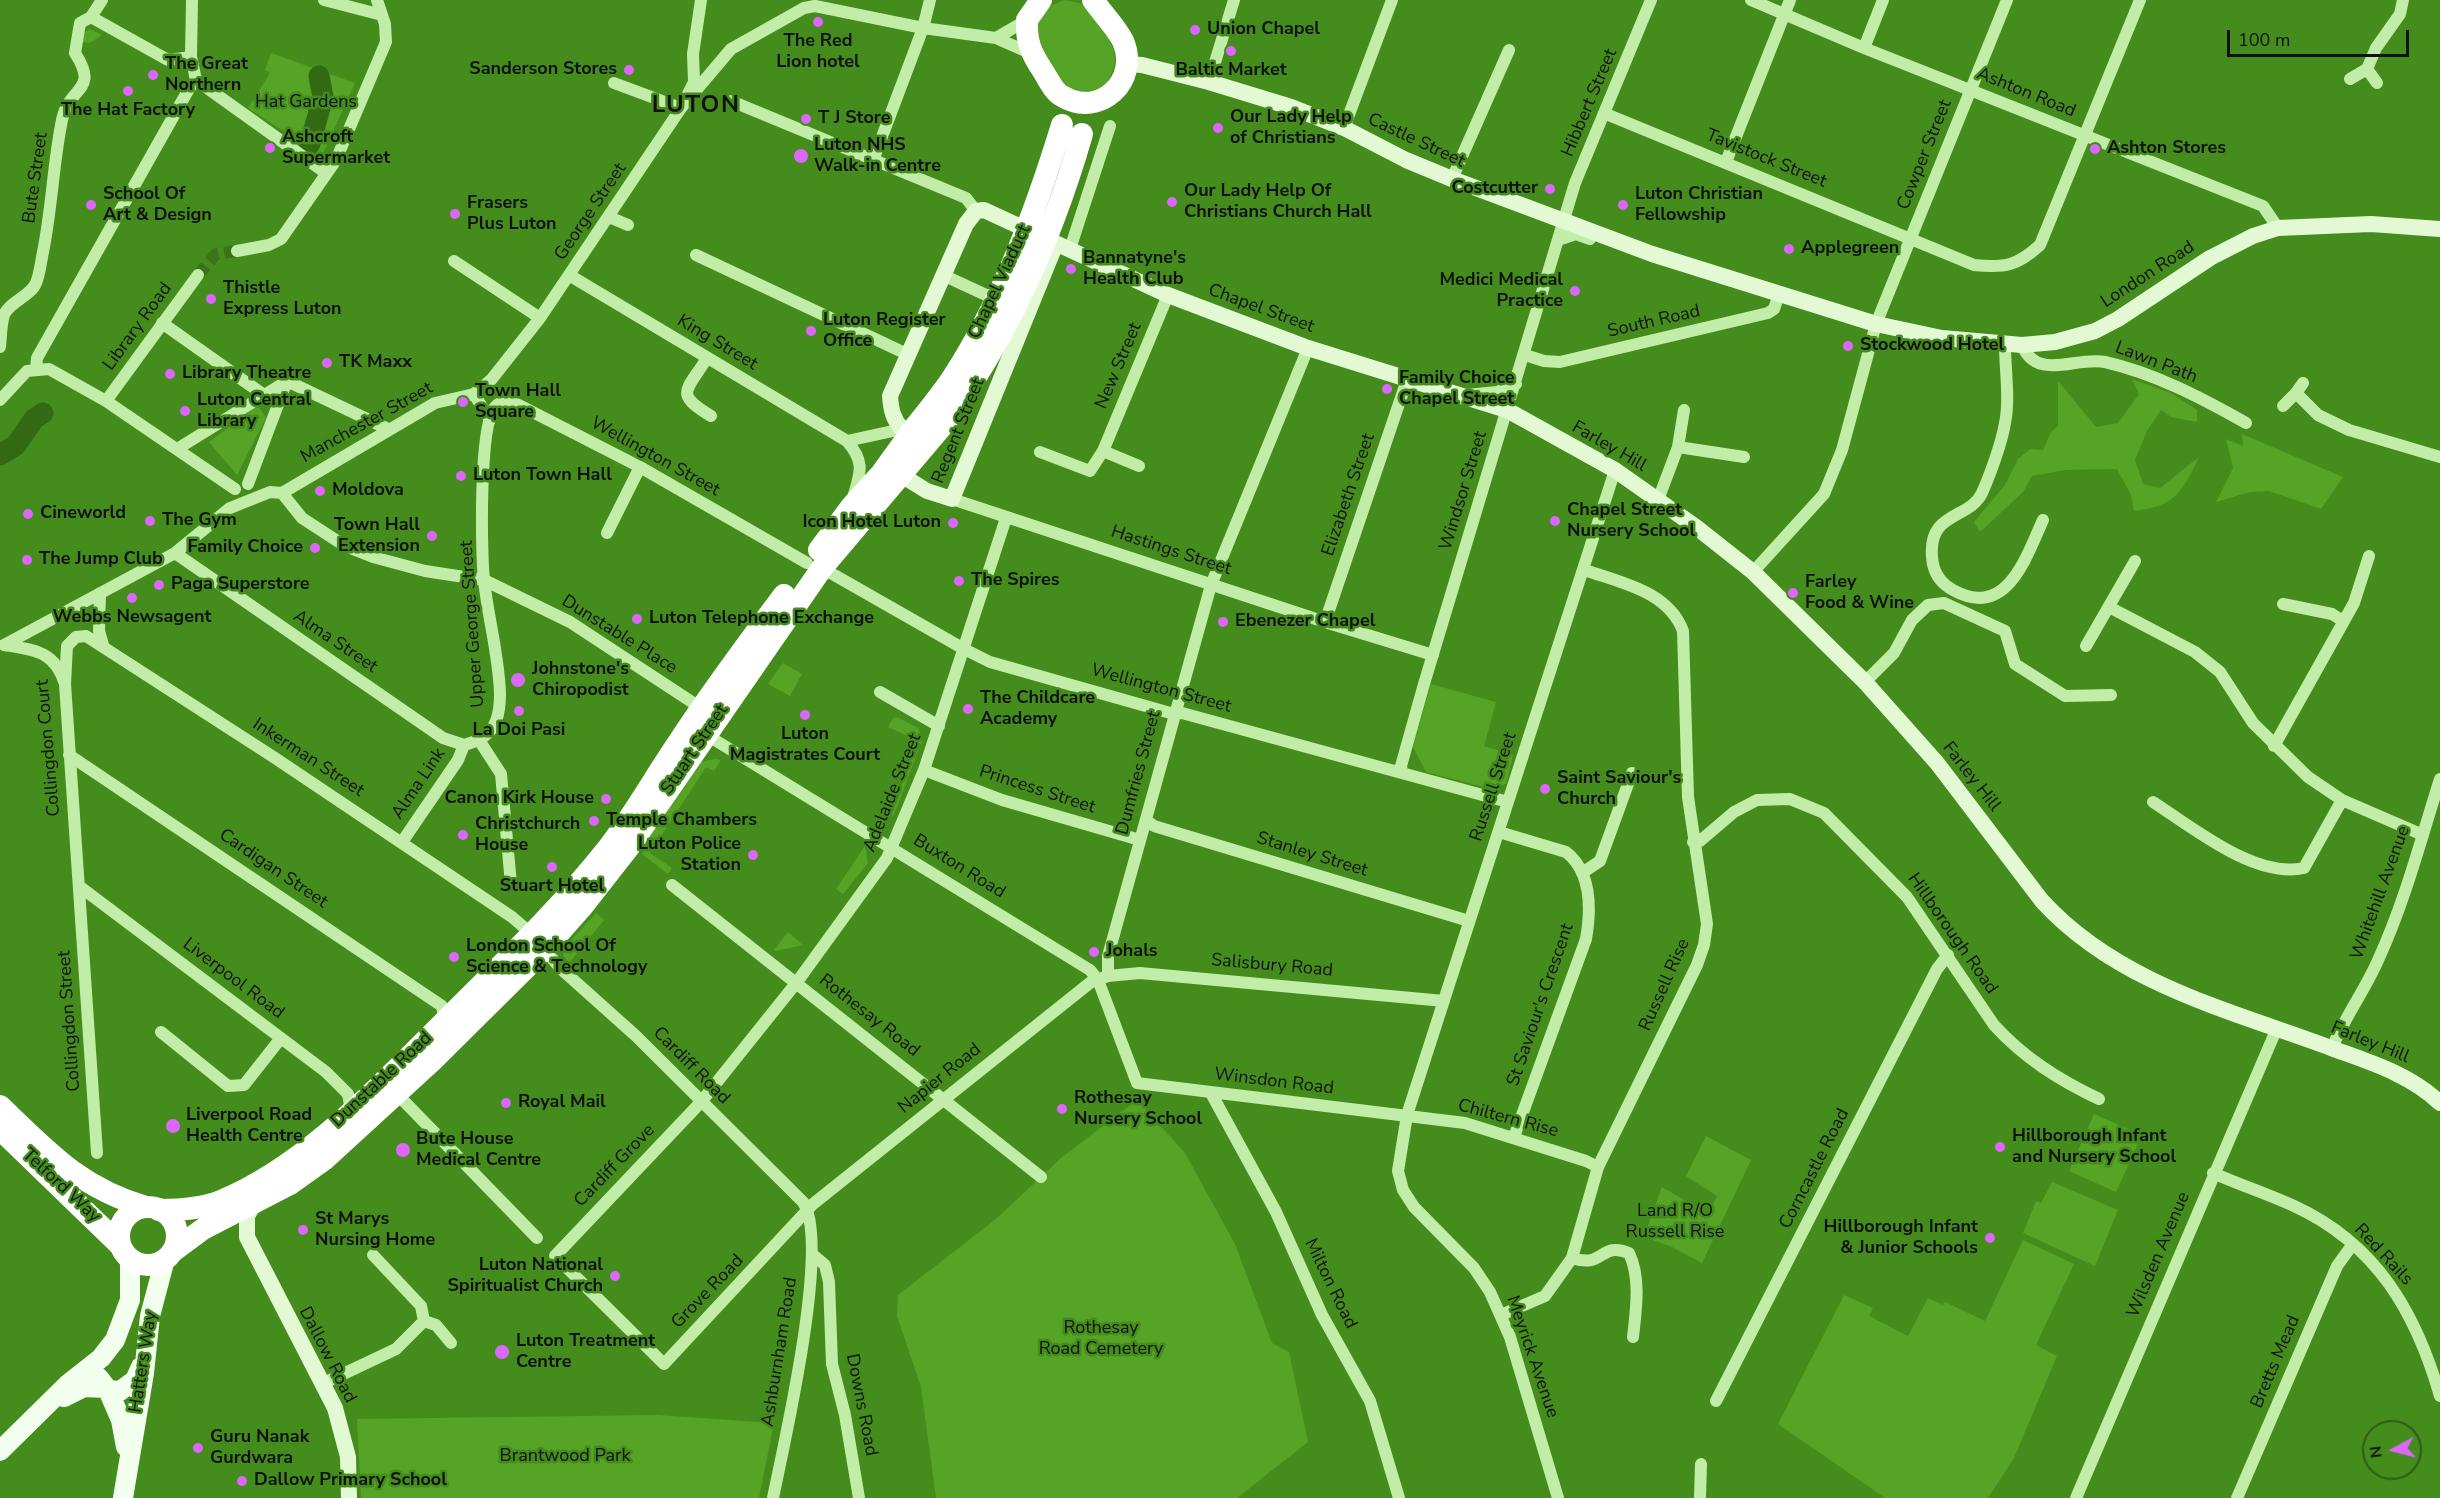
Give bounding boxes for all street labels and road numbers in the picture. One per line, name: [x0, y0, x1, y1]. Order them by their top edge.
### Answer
street label: Hibbert Street: [1558, 46, 1622, 160]
street label: Ashton Road: [1973, 63, 2079, 123]
street label: Cowper Street: [1893, 97, 1957, 213]
street label: Castle Street: [1364, 109, 1468, 173]
street label: Tavistock Street: [1703, 125, 1829, 193]
street label: Bute Street: [19, 131, 53, 225]
street label: George Street: [550, 159, 632, 265]
street label: Chapel Viaduct: [964, 222, 1036, 342]
street label: London Road: [2097, 237, 2199, 313]
street label: Library Road: [99, 279, 177, 375]
street label: Chapel Street: [1205, 280, 1317, 338]
street label: South Road: [1606, 301, 1702, 343]
street label: King Street: [673, 311, 761, 375]
street label: New Street: [1091, 320, 1147, 412]
street label: Lawn Path: [2112, 337, 2200, 389]
street label: Regent Street: [928, 375, 990, 487]
street label: Manchester Street: [297, 378, 437, 468]
street label: Wellington Street: [587, 413, 723, 501]
street label: Farley Hill: [1568, 417, 1650, 477]
street label: Windsor Street: [1436, 429, 1492, 553]
street label: Elizabeth Street: [1318, 431, 1380, 559]
street label: Hastings Street: [1108, 521, 1234, 581]
street label: Upper George Street: [456, 540, 490, 708]
street label: Dunstable Place: [557, 591, 681, 679]
street label: Alma Street: [289, 606, 381, 678]
street label: Wellington Street: [1089, 660, 1233, 718]
street label: Collingdon Court: [32, 679, 66, 817]
street label: Stuart Street: [657, 701, 733, 799]
street label: Dumfries Street: [1112, 709, 1166, 837]
street label: Inkerman Street: [248, 714, 368, 802]
street label: Russell Street: [1466, 730, 1522, 844]
street label: Adelaide Street: [859, 731, 927, 855]
street label: Farley Hill: [1937, 738, 2005, 816]
street label: Alma Link: [387, 744, 451, 824]
street label: Princess Street: [976, 761, 1098, 819]
street label: Whitehill Avenue: [2347, 823, 2415, 963]
street label: Cardigan Street: [215, 825, 331, 913]
street label: Stanley Street: [1254, 828, 1370, 882]
street label: Buxton Road: [909, 830, 1009, 904]
street label: Hillborough Road: [1902, 869, 2002, 999]
street label: St Saviour's Crescent: [1503, 921, 1579, 1089]
street label: Liverpool Road: [178, 934, 288, 1024]
street label: Russell Rise: [1635, 935, 1695, 1035]
street label: Collingdon Street: [54, 950, 86, 1092]
street label: Salisbury Road: [1210, 950, 1334, 982]
street label: Rothesay Road: [814, 970, 924, 1062]
street label: Farley Hill: [2328, 1018, 2412, 1068]
street label: Cardiff Road: [648, 1023, 734, 1109]
street label: Dunstable Road: [327, 1028, 437, 1132]
street label: Napier Road: [894, 1039, 986, 1119]
street label: Winsdon Road: [1213, 1064, 1335, 1100]
street label: Chiltern Rise: [1455, 1095, 1561, 1143]
street label: Corncastle Road: [1775, 1105, 1855, 1233]
street label: Cardiff Grove: [570, 1120, 660, 1212]
street label: Telford Way: [17, 1144, 105, 1228]
street label: Wilsden Avenue: [2123, 1189, 2195, 1321]
street label: Red Rails: [2349, 1220, 2417, 1290]
street label: Milton Road: [1299, 1235, 1361, 1333]
street label: Grove Road: [667, 1251, 749, 1333]
street label: Ashburnham Road: [758, 1276, 802, 1428]
street label: Meyrick Avenue: [1501, 1293, 1563, 1421]
street label: Dallow Road: [294, 1303, 360, 1407]
street label: Hatters Way: [125, 1310, 163, 1414]
street label: Bretts Mead: [2247, 1312, 2305, 1412]
street label: Downs Road: [840, 1352, 882, 1458]

